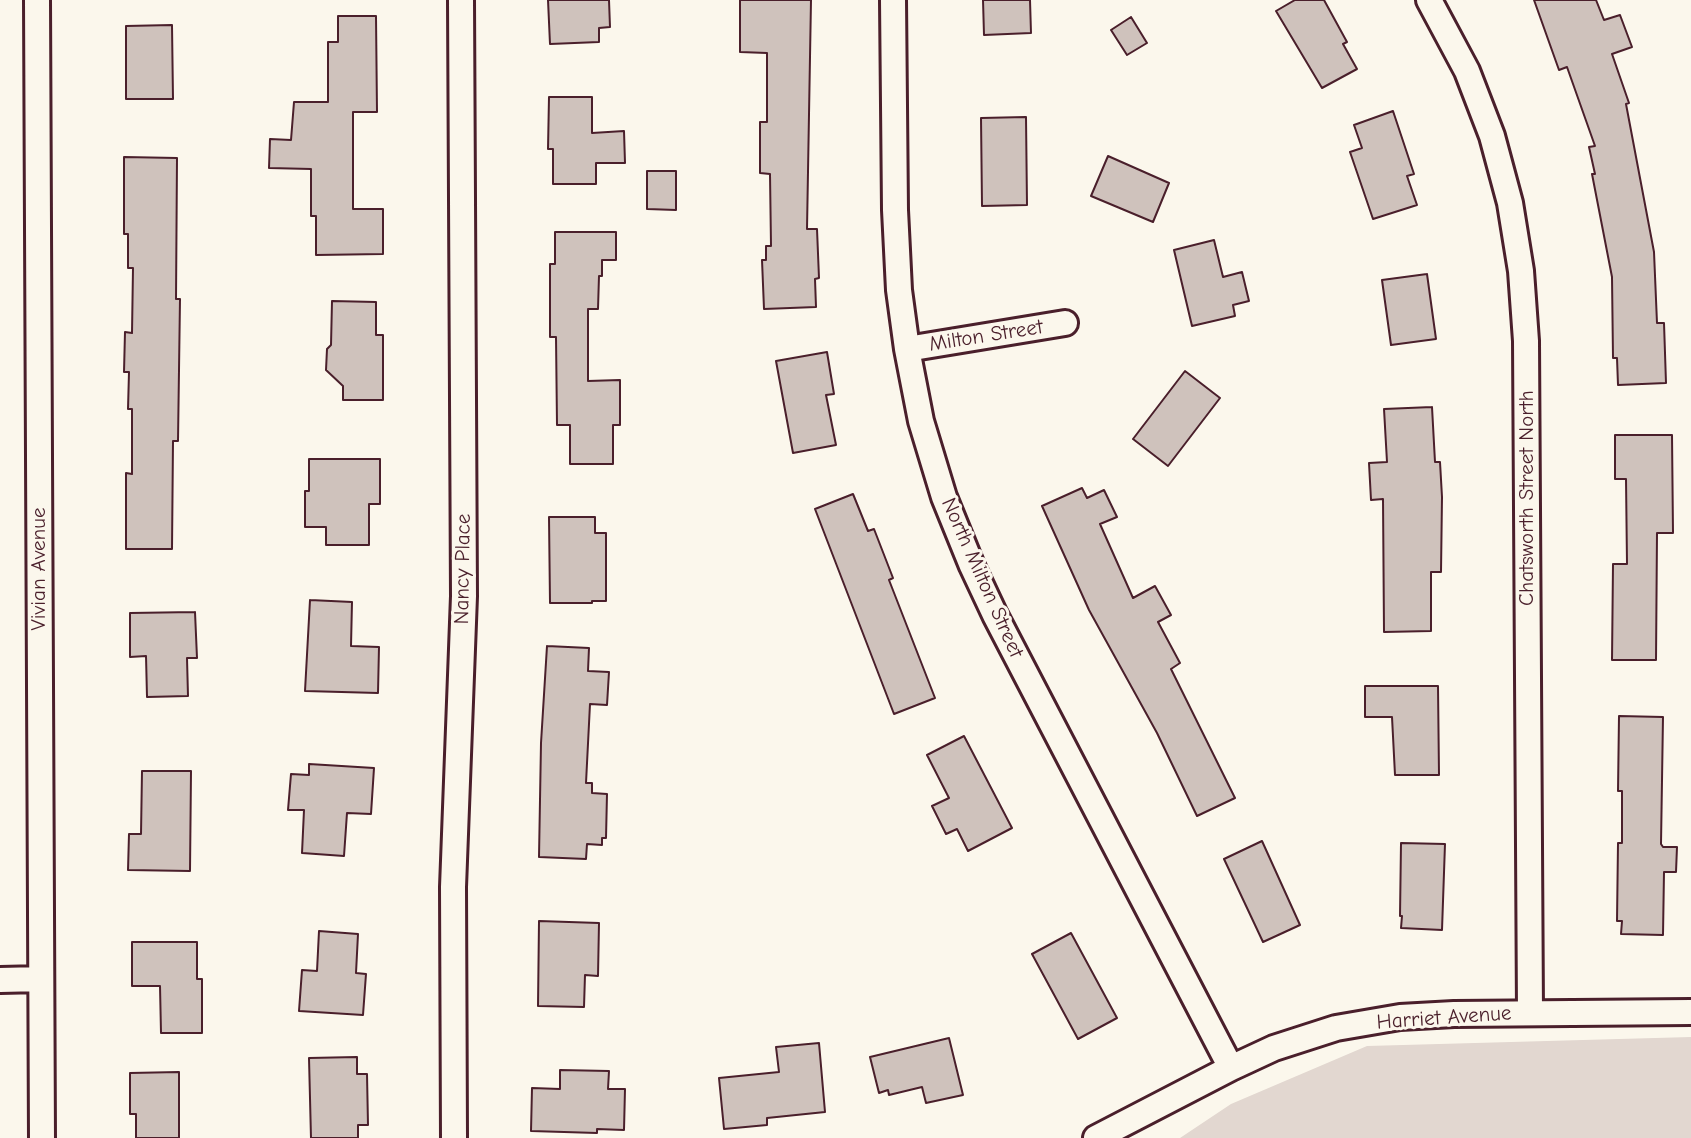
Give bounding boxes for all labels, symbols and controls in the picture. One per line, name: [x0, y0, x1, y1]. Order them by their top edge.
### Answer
street label: Milton Street: [927, 315, 1045, 357]
street label: Chatsworth Street North: [1514, 390, 1540, 606]
street label: North Milton Street: [935, 494, 1029, 662]
street label: Vivian Avenue: [26, 508, 52, 630]
street label: Nancy Place: [449, 513, 477, 625]
street label: Harriet Avenue: [1376, 1001, 1512, 1035]

